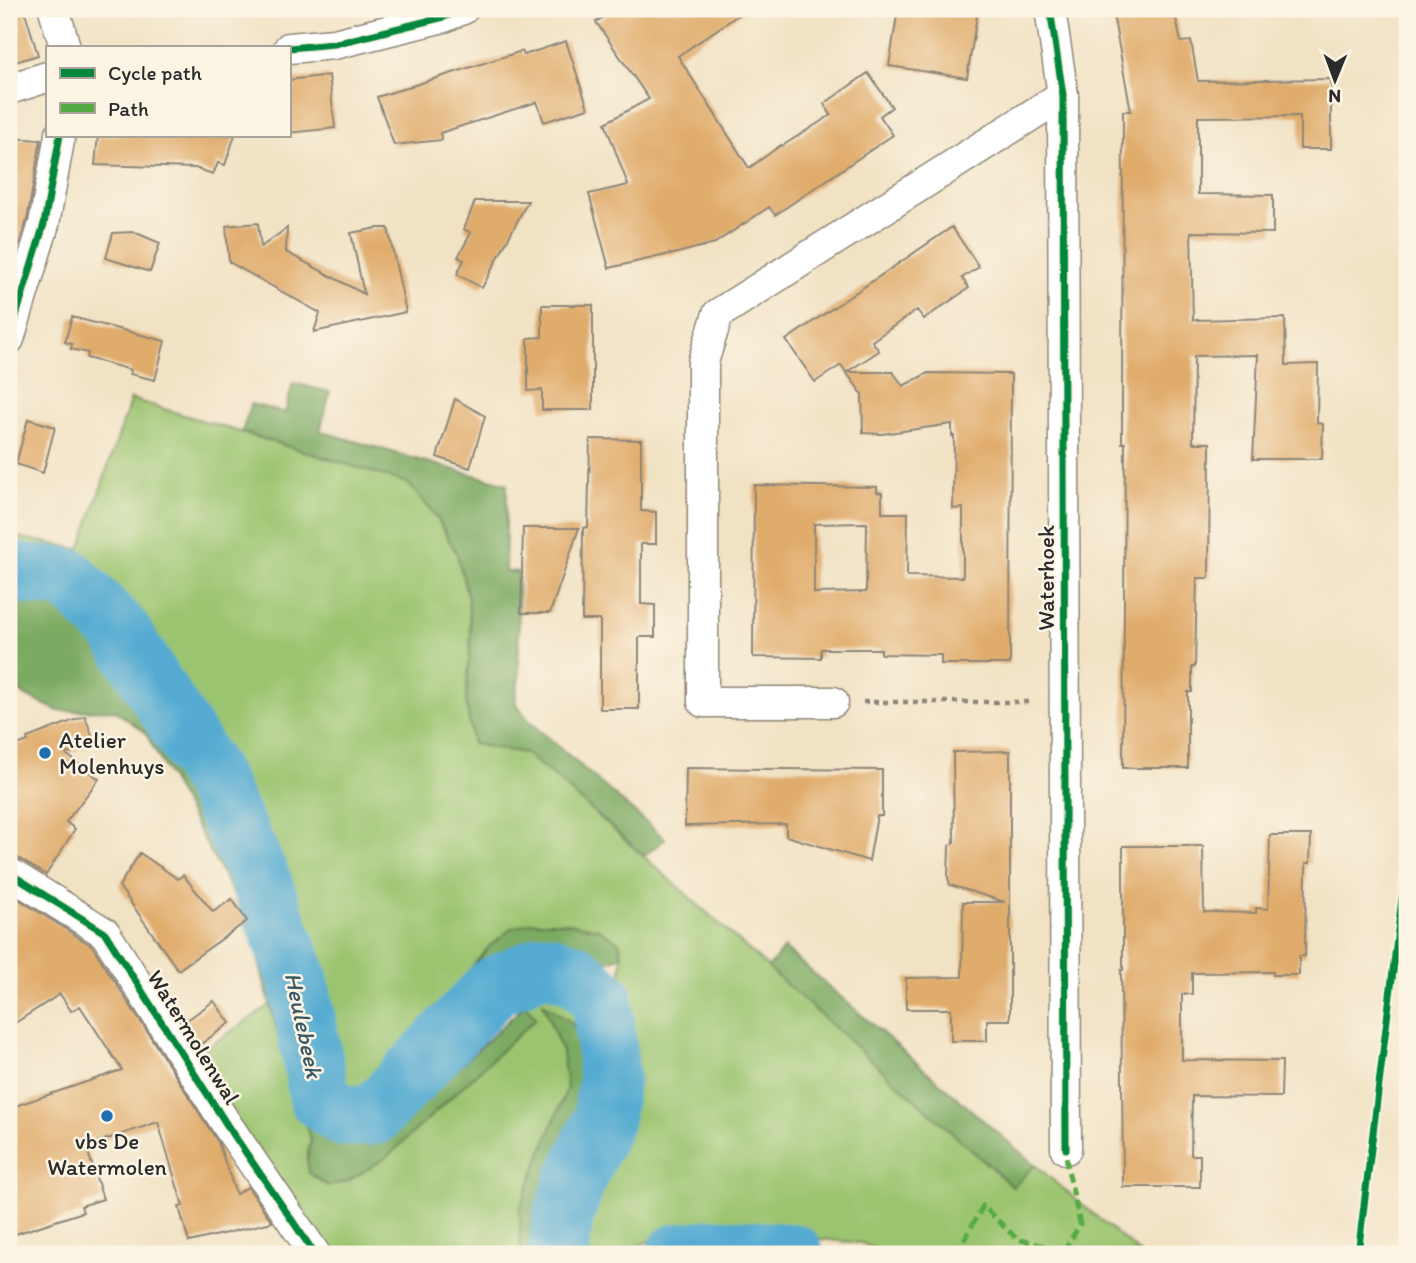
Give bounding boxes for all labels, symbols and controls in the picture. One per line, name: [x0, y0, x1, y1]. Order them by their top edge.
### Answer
legend: [46, 46, 290, 136]
north arrow: [1300, 46, 1370, 116]
text: Cycle path: [108, 60, 202, 85]
text: N: [1328, 85, 1341, 108]
text: Path: [108, 96, 149, 121]
street label: Waterhoek: [1032, 525, 1060, 631]
place label: Atelier Molenhuys: [59, 726, 165, 780]
marker: Atelier Molenhuys: [37, 745, 53, 761]
street label: Watermolenwal: [142, 965, 247, 1110]
water label: Heulebeek: [279, 970, 330, 1082]
marker: vbs De Watermolen: [99, 1108, 115, 1124]
place label: vbs De Watermolen: [47, 1127, 167, 1181]

